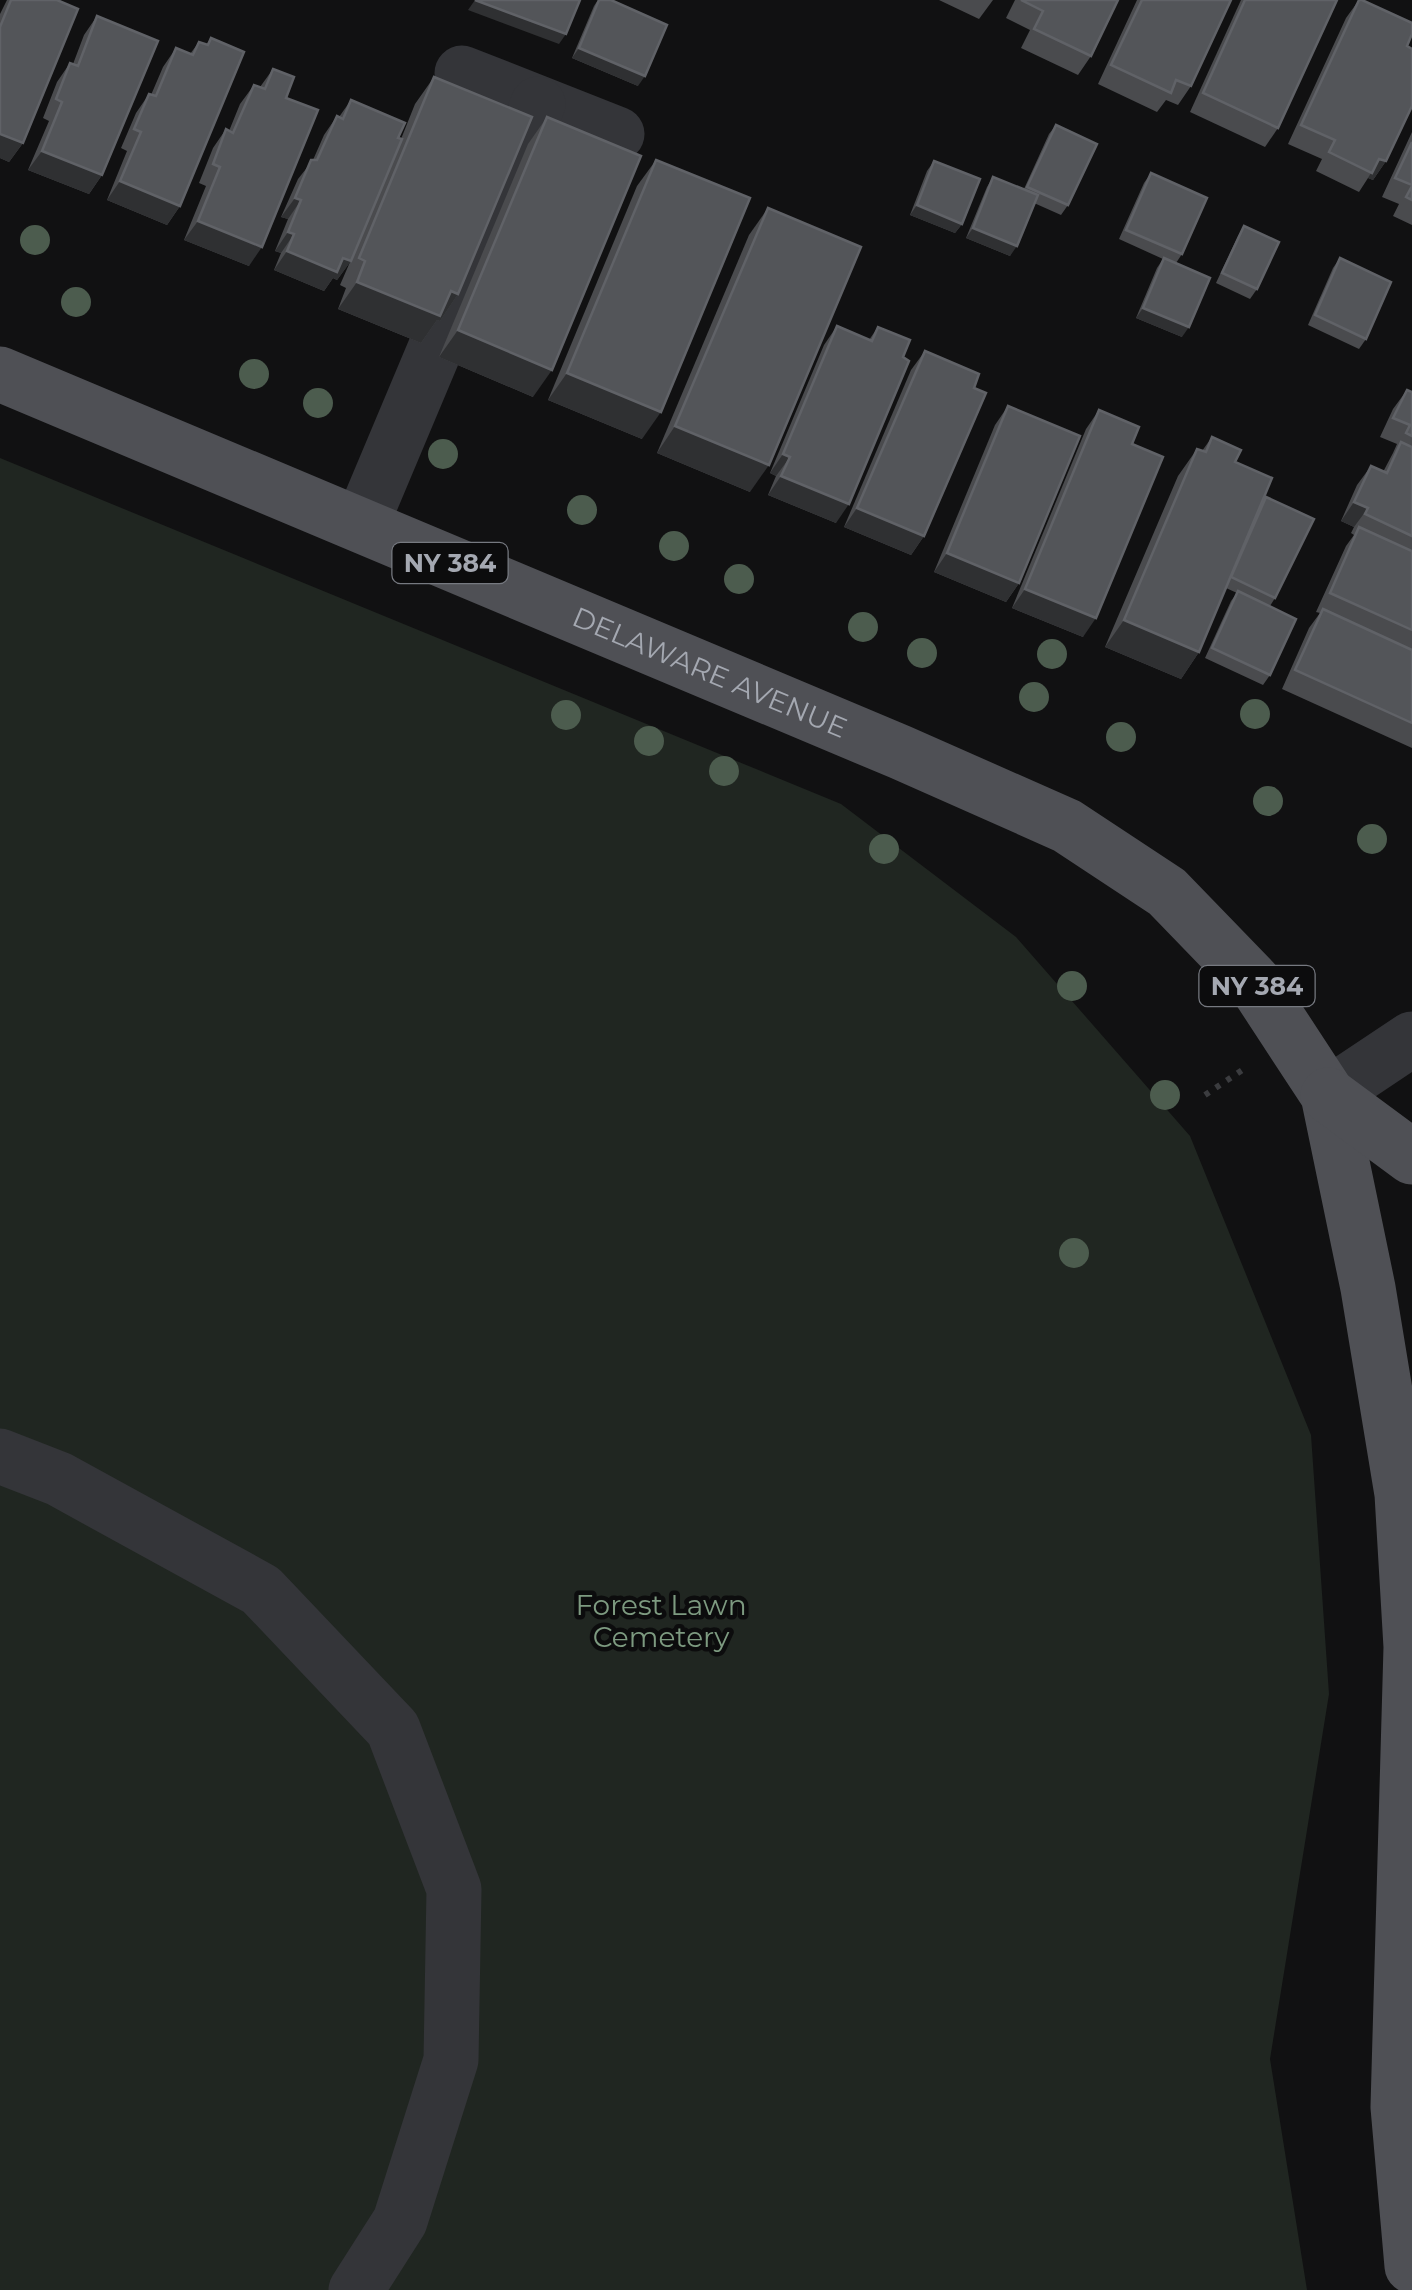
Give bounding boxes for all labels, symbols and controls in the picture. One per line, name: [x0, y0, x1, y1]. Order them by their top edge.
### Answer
road number: NY 384: [392, 543, 508, 583]
street label: DELAWARE AVENUE: [568, 599, 852, 745]
road number: NY 384: [1200, 966, 1314, 1006]
park label: Forest Lawn Cemetery: [575, 1588, 747, 1654]

